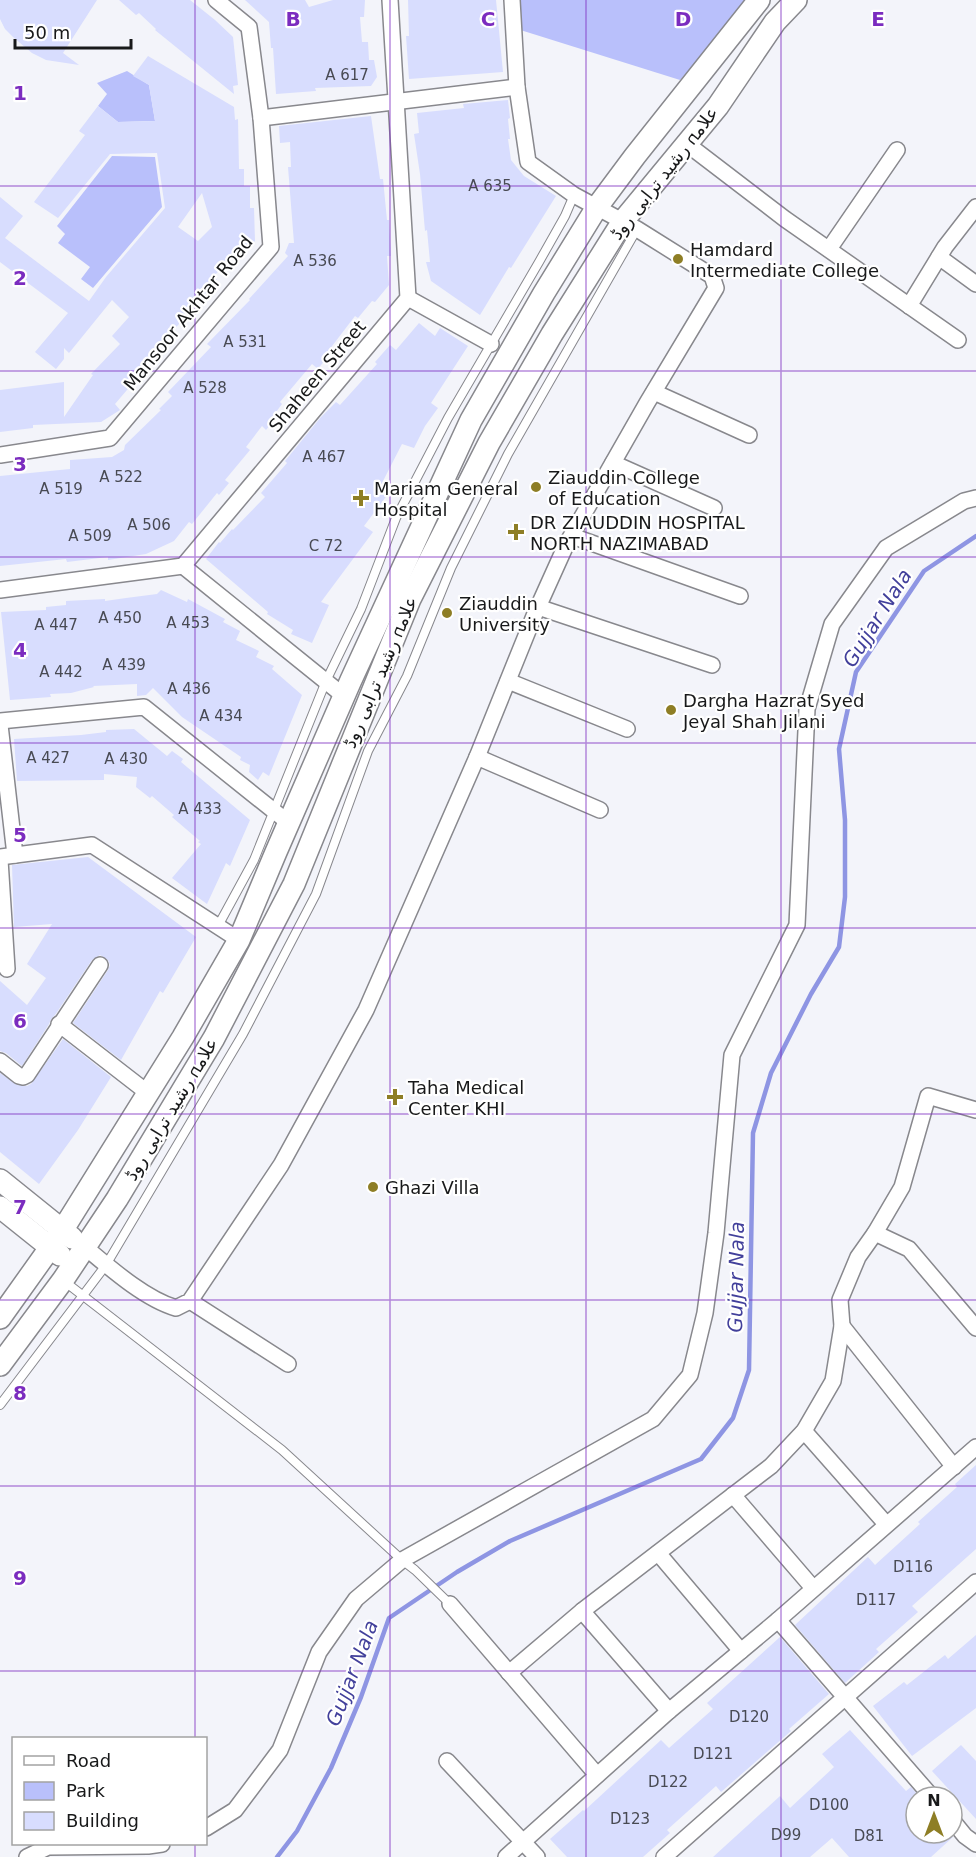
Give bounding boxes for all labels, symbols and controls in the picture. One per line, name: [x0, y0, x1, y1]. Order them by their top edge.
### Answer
text: B: [285, 7, 301, 31]
text: C: [481, 7, 495, 31]
text: D: [675, 7, 691, 31]
text: E: [871, 7, 885, 31]
scale bar: [15, 12, 130, 50]
text: 50 m: [24, 22, 70, 43]
house number: A 617: [325, 66, 369, 84]
text: 1: [13, 81, 27, 105]
street label: علامہ رشید ترابی روڈ: [606, 102, 723, 244]
house number: A 635: [468, 177, 512, 195]
street label: Mansoor Akhtar Road: [119, 231, 257, 395]
place label: Hamdard Intermediate College: [690, 239, 879, 281]
house number: A 536: [293, 252, 337, 270]
marker: Hamdard Intermediate College: [671, 252, 685, 266]
text: 2: [13, 266, 27, 290]
street label: Shaheen Street: [264, 316, 370, 436]
house number: A 531: [223, 333, 267, 351]
house number: A 528: [183, 379, 227, 397]
house number: A 467: [302, 448, 346, 466]
text: 3: [13, 452, 27, 476]
place label: Ziauddin College of Education: [548, 467, 700, 509]
house number: A 522: [99, 468, 143, 486]
place label: Mariam General Hospital: [374, 478, 518, 520]
house number: A 519: [39, 480, 83, 498]
marker: Ziauddin College of Education: [529, 480, 543, 494]
marker: Mariam General Hospital: [352, 489, 370, 507]
place label: DR ZIAUDDIN HOSPITAL NORTH NAZIMABAD: [530, 512, 745, 554]
house number: A 506: [127, 516, 171, 534]
marker: DR ZIAUDDIN HOSPITAL NORTH NAZIMABAD: [507, 523, 525, 541]
house number: A 509: [68, 527, 112, 545]
house number: C 72: [309, 537, 343, 555]
water label: Gujjar Nala: [837, 565, 917, 671]
street label: علامہ رشید ترابی روڈ: [339, 593, 422, 751]
place label: Ziauddin University: [459, 593, 550, 635]
marker: Ziauddin University: [440, 606, 454, 620]
house number: A 450: [98, 609, 142, 627]
house number: A 453: [166, 614, 210, 632]
house number: A 447: [34, 616, 78, 634]
text: 4: [13, 638, 27, 662]
house number: A 439: [102, 656, 146, 674]
house number: A 442: [39, 663, 83, 681]
house number: A 436: [167, 680, 211, 698]
place label: Dargha Hazrat Syed Jeyal Shah Jilani: [682, 690, 864, 732]
marker: Dargha Hazrat Syed Jeyal Shah Jilani: [664, 703, 678, 717]
house number: A 434: [199, 707, 243, 725]
house number: A 427: [26, 749, 70, 767]
house number: A 430: [104, 750, 148, 768]
house number: A 433: [178, 800, 222, 818]
text: 5: [13, 823, 27, 847]
text: 6: [13, 1009, 27, 1033]
street label: علامہ رشید ترابی روڈ: [120, 1034, 223, 1185]
place label: Taha Medical Center KHI: [407, 1077, 524, 1119]
marker: Taha Medical Center KHI: [386, 1088, 404, 1106]
place label: Ghazi Villa: [385, 1177, 480, 1198]
marker: Ghazi Villa: [366, 1180, 380, 1194]
text: 7: [13, 1195, 27, 1219]
water label: Gujjar Nala: [723, 1221, 749, 1333]
text: 8: [13, 1381, 27, 1405]
house number: D116: [893, 1558, 933, 1576]
text: 9: [13, 1566, 27, 1590]
house number: D117: [856, 1591, 896, 1609]
water label: Gujjar Nala: [321, 1617, 383, 1729]
house number: D120: [729, 1708, 769, 1726]
legend: [12, 1737, 207, 1845]
house number: D121: [693, 1745, 733, 1763]
text: Road: [66, 1750, 111, 1771]
house number: D122: [648, 1773, 688, 1791]
text: Park: [66, 1780, 105, 1801]
north arrow: [904, 1785, 964, 1845]
text: N: [927, 1791, 941, 1810]
house number: D100: [809, 1796, 849, 1814]
text: Building: [66, 1810, 139, 1831]
house number: D123: [610, 1810, 650, 1828]
house number: D99: [771, 1826, 801, 1844]
house number: D81: [854, 1827, 884, 1845]

